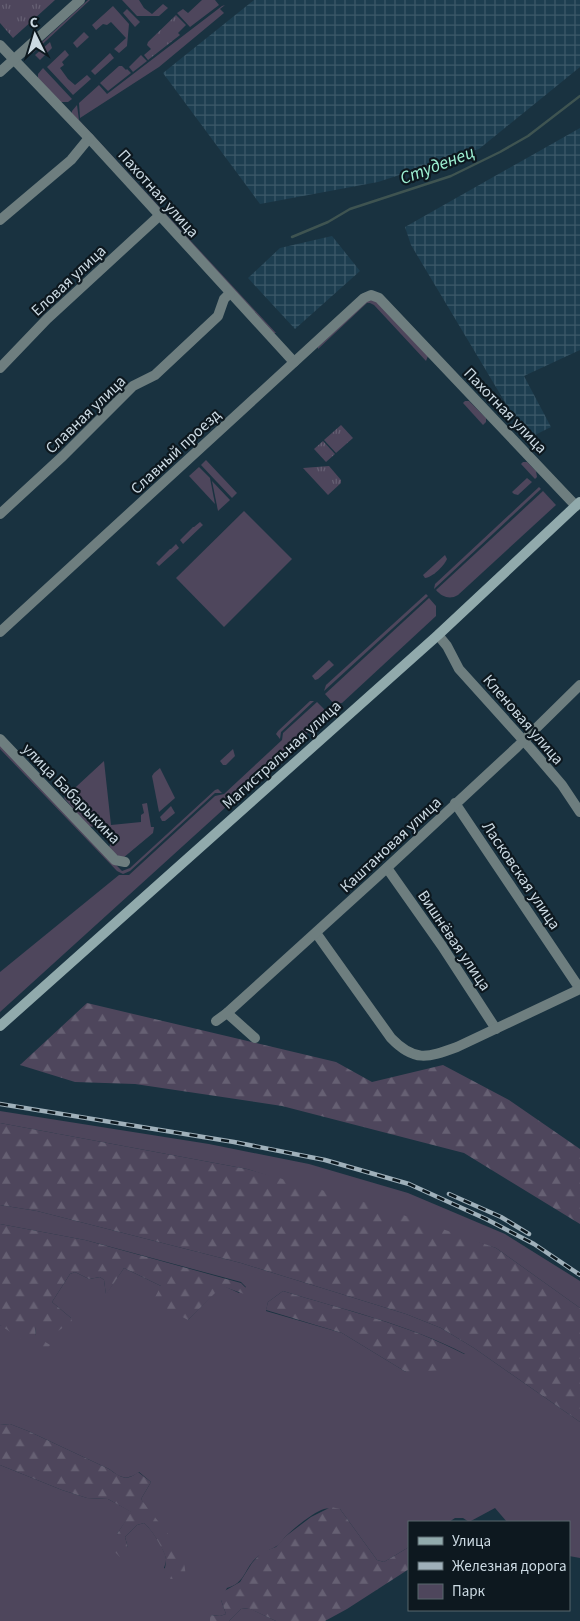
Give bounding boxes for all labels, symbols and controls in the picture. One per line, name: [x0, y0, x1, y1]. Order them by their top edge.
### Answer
north arrow: [10, 10, 60, 60]
text: С: [29, 13, 39, 33]
water label: Студенец: [396, 140, 478, 191]
street label: Пахотная улица: [113, 145, 204, 242]
street label: Еловая улица: [26, 240, 111, 321]
street label: Пахотная улица: [459, 363, 552, 458]
street label: Славная улица: [41, 371, 131, 459]
street label: Славный проезд: [126, 404, 226, 499]
street label: Кленовая улица: [478, 670, 569, 770]
street label: Магистральная улица: [217, 695, 346, 814]
street label: улица Бабарыкина: [17, 738, 125, 849]
street label: Каштановая улица: [335, 792, 446, 898]
street label: Ласковская улица: [477, 817, 566, 934]
street label: Вишнёвая улица: [412, 886, 496, 995]
legend: [408, 1521, 570, 1611]
text: Улица: [452, 1531, 491, 1552]
text: Железная дорога: [452, 1556, 567, 1577]
text: Парк: [452, 1581, 486, 1602]

